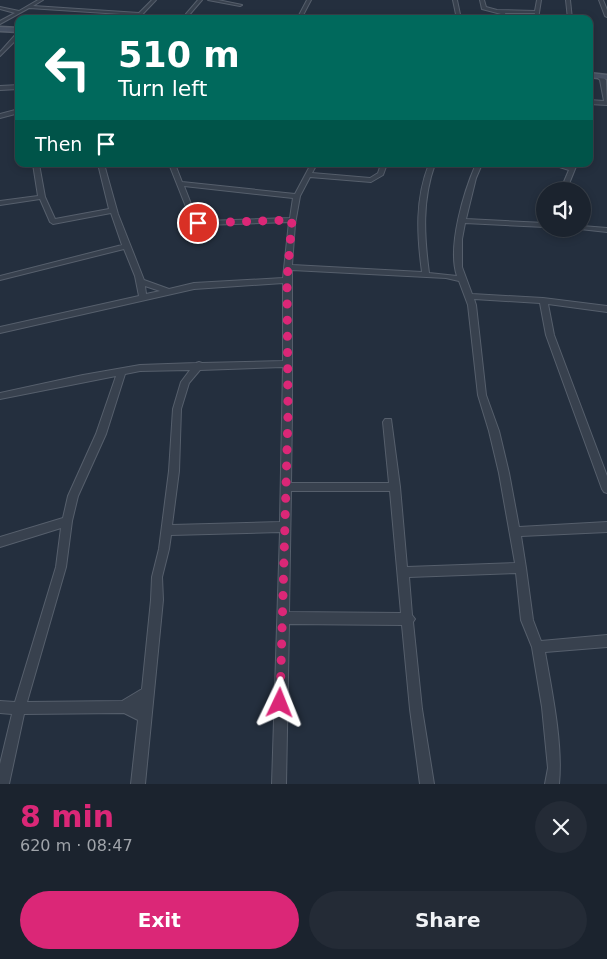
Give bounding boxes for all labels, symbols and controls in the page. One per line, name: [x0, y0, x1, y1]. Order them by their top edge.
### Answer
icon: left: [35, 35, 100, 100]
text: 510 m: [118, 35, 240, 75]
text: Turn left: [118, 76, 207, 101]
icon: arrive: [92, 130, 120, 158]
text: Then: [35, 133, 82, 155]
map controls: [536, 182, 591, 237]
button: sound: [536, 182, 591, 237]
pin: [177, 202, 219, 244]
icon: arrive: [184, 209, 212, 237]
position arrow: [253, 676, 305, 728]
text: 8 min: [20, 799, 114, 834]
button: close: [535, 801, 587, 853]
text: 620 m · 08:47: [20, 836, 133, 855]
button: Exit: [20, 891, 299, 949]
button: Share: [309, 891, 587, 949]

